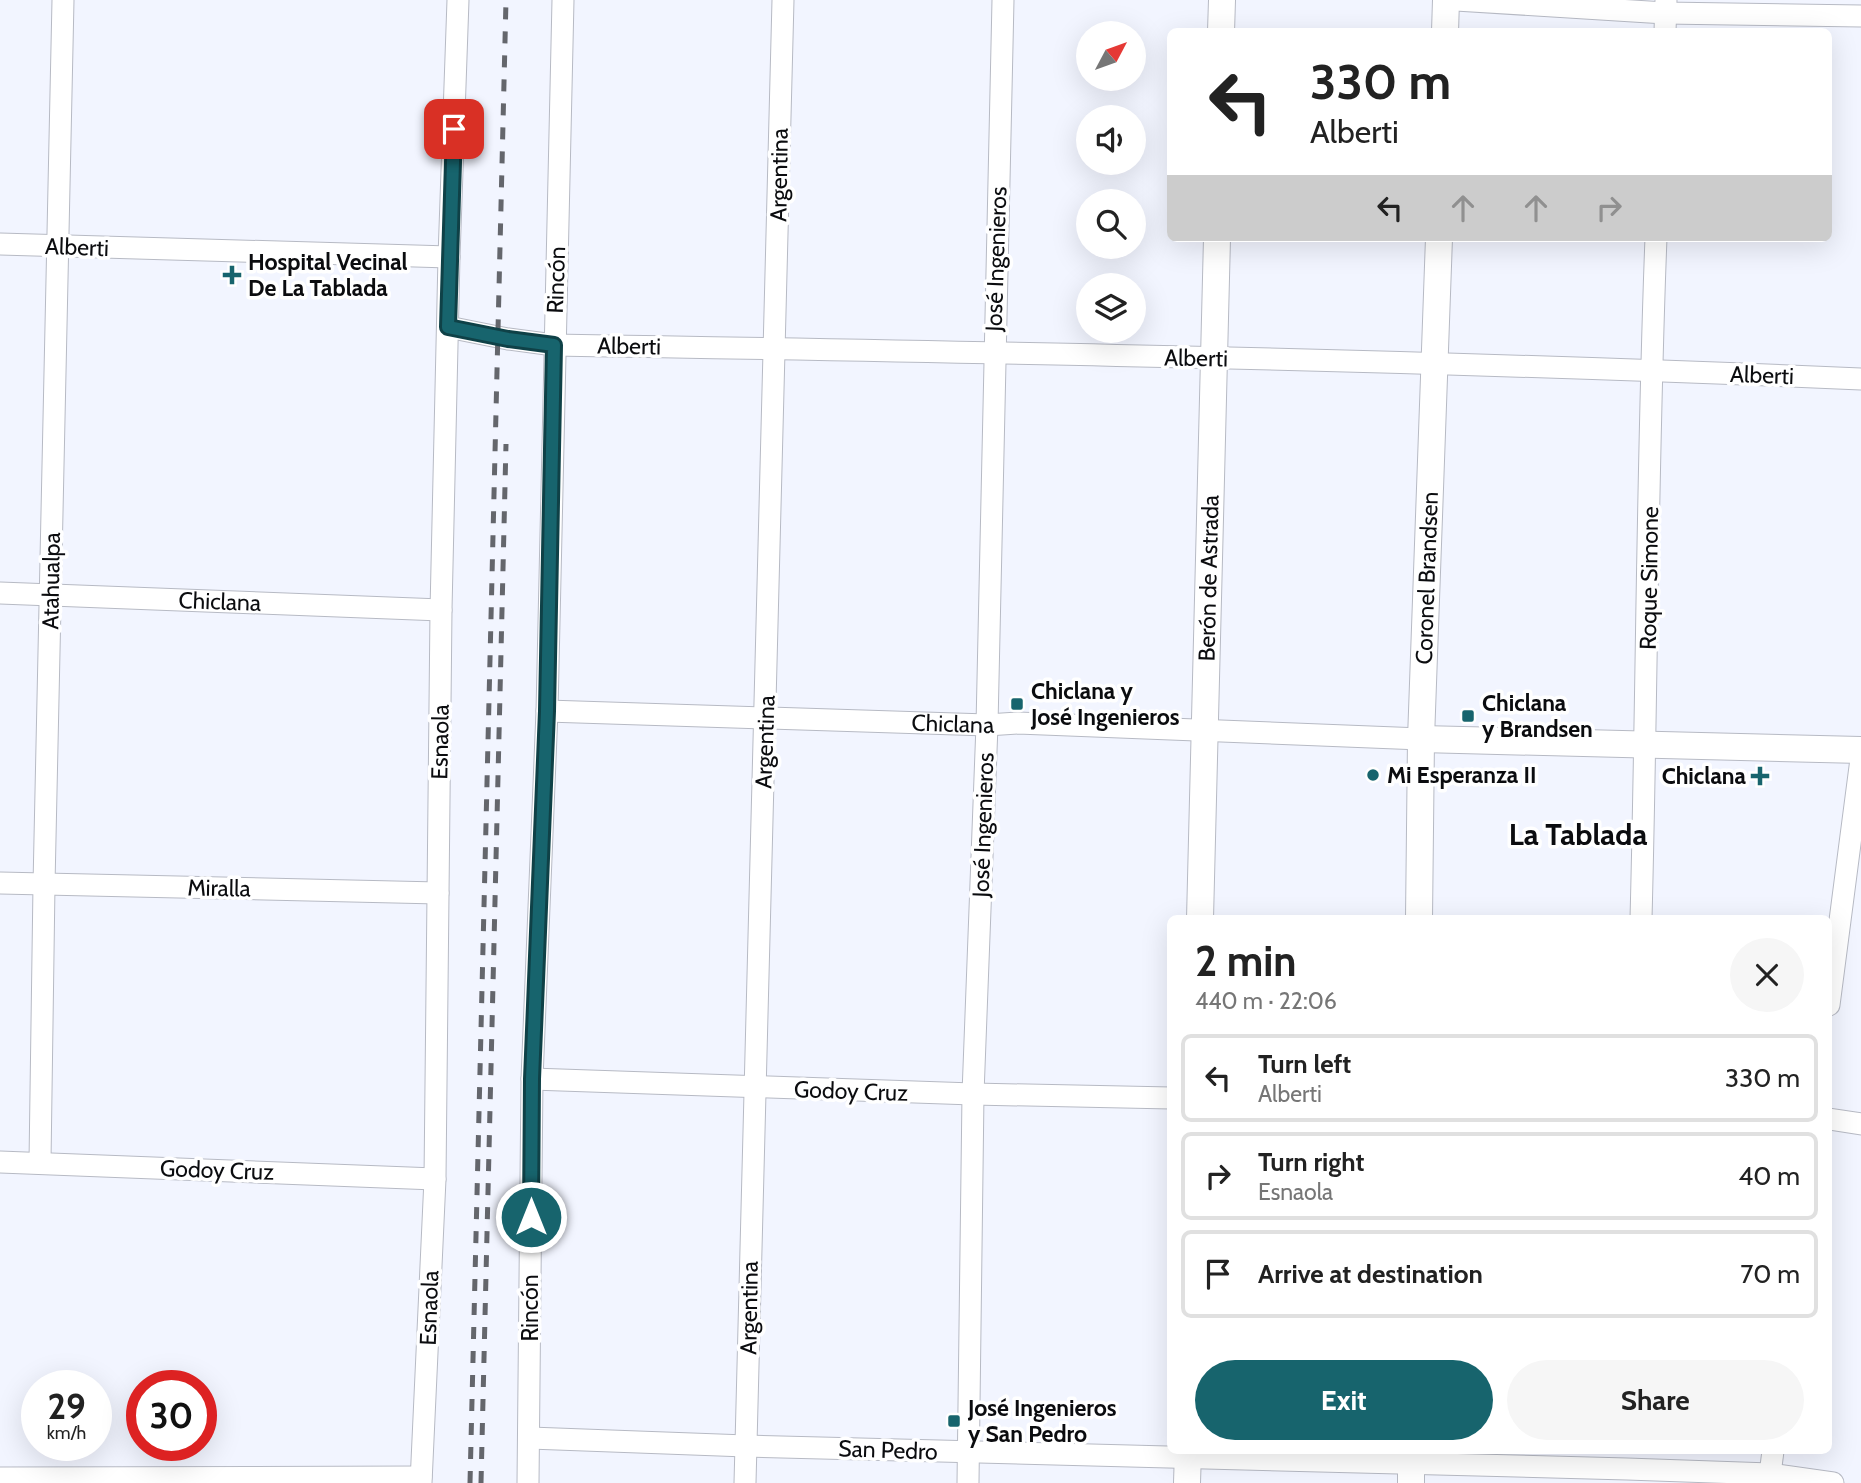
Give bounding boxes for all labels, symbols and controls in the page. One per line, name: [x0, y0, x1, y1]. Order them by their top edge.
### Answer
north arrow: [1076, 21, 1146, 91]
map controls: [1076, 21, 1146, 343]
text: 330 m: [1310, 52, 1451, 111]
icon: left: [1195, 56, 1286, 147]
pin: [424, 99, 484, 159]
button: sound: [1076, 105, 1146, 175]
icon: arrive: [435, 110, 473, 148]
text: Alberti: [1310, 112, 1399, 151]
street label: Argentina: [764, 128, 794, 222]
street label: José Ingenieros: [979, 186, 1013, 333]
button: search: [1076, 189, 1146, 259]
icon: left: [1371, 189, 1409, 227]
icon: ahead: [1444, 189, 1482, 227]
icon: ahead: [1517, 189, 1555, 227]
icon: right: [1590, 189, 1628, 227]
street label: Alberti: [45, 232, 109, 262]
street label: Rincón: [541, 246, 571, 314]
place label: Hospital Vecinal De La Tablada: [248, 248, 408, 302]
marker: Hospital Vecinal De La Tablada: [222, 265, 242, 285]
button: layers: [1076, 273, 1146, 343]
street label: Alberti: [597, 331, 661, 361]
street label: Alberti: [1164, 343, 1228, 373]
street label: Alberti: [1730, 360, 1794, 390]
street label: Coronel Brandsen: [1410, 491, 1444, 665]
street label: Berón de Astrada: [1192, 495, 1225, 662]
street label: Roque Simone: [1634, 506, 1664, 650]
street label: Atahualpa: [36, 532, 66, 630]
street label: Chiclana: [178, 586, 262, 617]
place label: Chiclana y José Ingenieros: [1030, 677, 1180, 731]
place label: Chiclana y Brandsen: [1482, 689, 1593, 743]
street label: Argentina: [749, 695, 781, 789]
marker: Chiclana y José Ingenieros: [1009, 696, 1025, 712]
street label: Esnaola: [425, 704, 455, 780]
marker: Chiclana y Brandsen: [1460, 708, 1476, 724]
street label: Chiclana: [911, 709, 995, 739]
street label: José Ingenieros: [966, 752, 1000, 899]
place label: Mi Esperanza II: [1387, 761, 1536, 789]
place label: Chiclana: [1662, 762, 1747, 790]
marker: Mi Esperanza II: [1365, 767, 1381, 783]
marker: Chiclana: [1752, 768, 1768, 784]
district label: La Tablada: [1509, 816, 1647, 853]
street label: Miralla: [187, 873, 251, 903]
text: 2 min: [1195, 935, 1296, 987]
button: close: [1730, 938, 1804, 1012]
text: 440 m · 22:06: [1195, 987, 1337, 1015]
text: Turn left: [1258, 1048, 1351, 1080]
icon: left: [1199, 1059, 1237, 1097]
text: 330 m: [1725, 1062, 1800, 1094]
street label: Godoy Cruz: [793, 1075, 909, 1107]
text: Alberti: [1258, 1080, 1322, 1108]
text: Turn right: [1258, 1146, 1364, 1178]
street label: Godoy Cruz: [159, 1154, 275, 1186]
icon: right: [1199, 1157, 1237, 1195]
text: 40 m: [1738, 1160, 1800, 1192]
text: Esnaola: [1258, 1178, 1333, 1206]
position arrow: [494, 1180, 568, 1254]
icon: arrive: [1199, 1255, 1237, 1293]
text: Arrive at destination: [1258, 1258, 1483, 1290]
text: 70 m: [1740, 1258, 1800, 1290]
street label: Argentina: [734, 1261, 764, 1355]
street label: Esnaola: [414, 1270, 444, 1346]
street label: Rincón: [516, 1274, 544, 1342]
button: Exit: [1195, 1360, 1493, 1440]
button: Share: [1507, 1360, 1804, 1440]
speed limit sign: 30: [126, 1370, 217, 1461]
text: 29: [47, 1385, 86, 1428]
place label: José Ingenieros y San Pedro: [967, 1394, 1117, 1448]
marker: José Ingenieros y San Pedro: [946, 1413, 962, 1429]
text: km/h: [47, 1422, 86, 1444]
street label: San Pedro: [838, 1434, 938, 1466]

